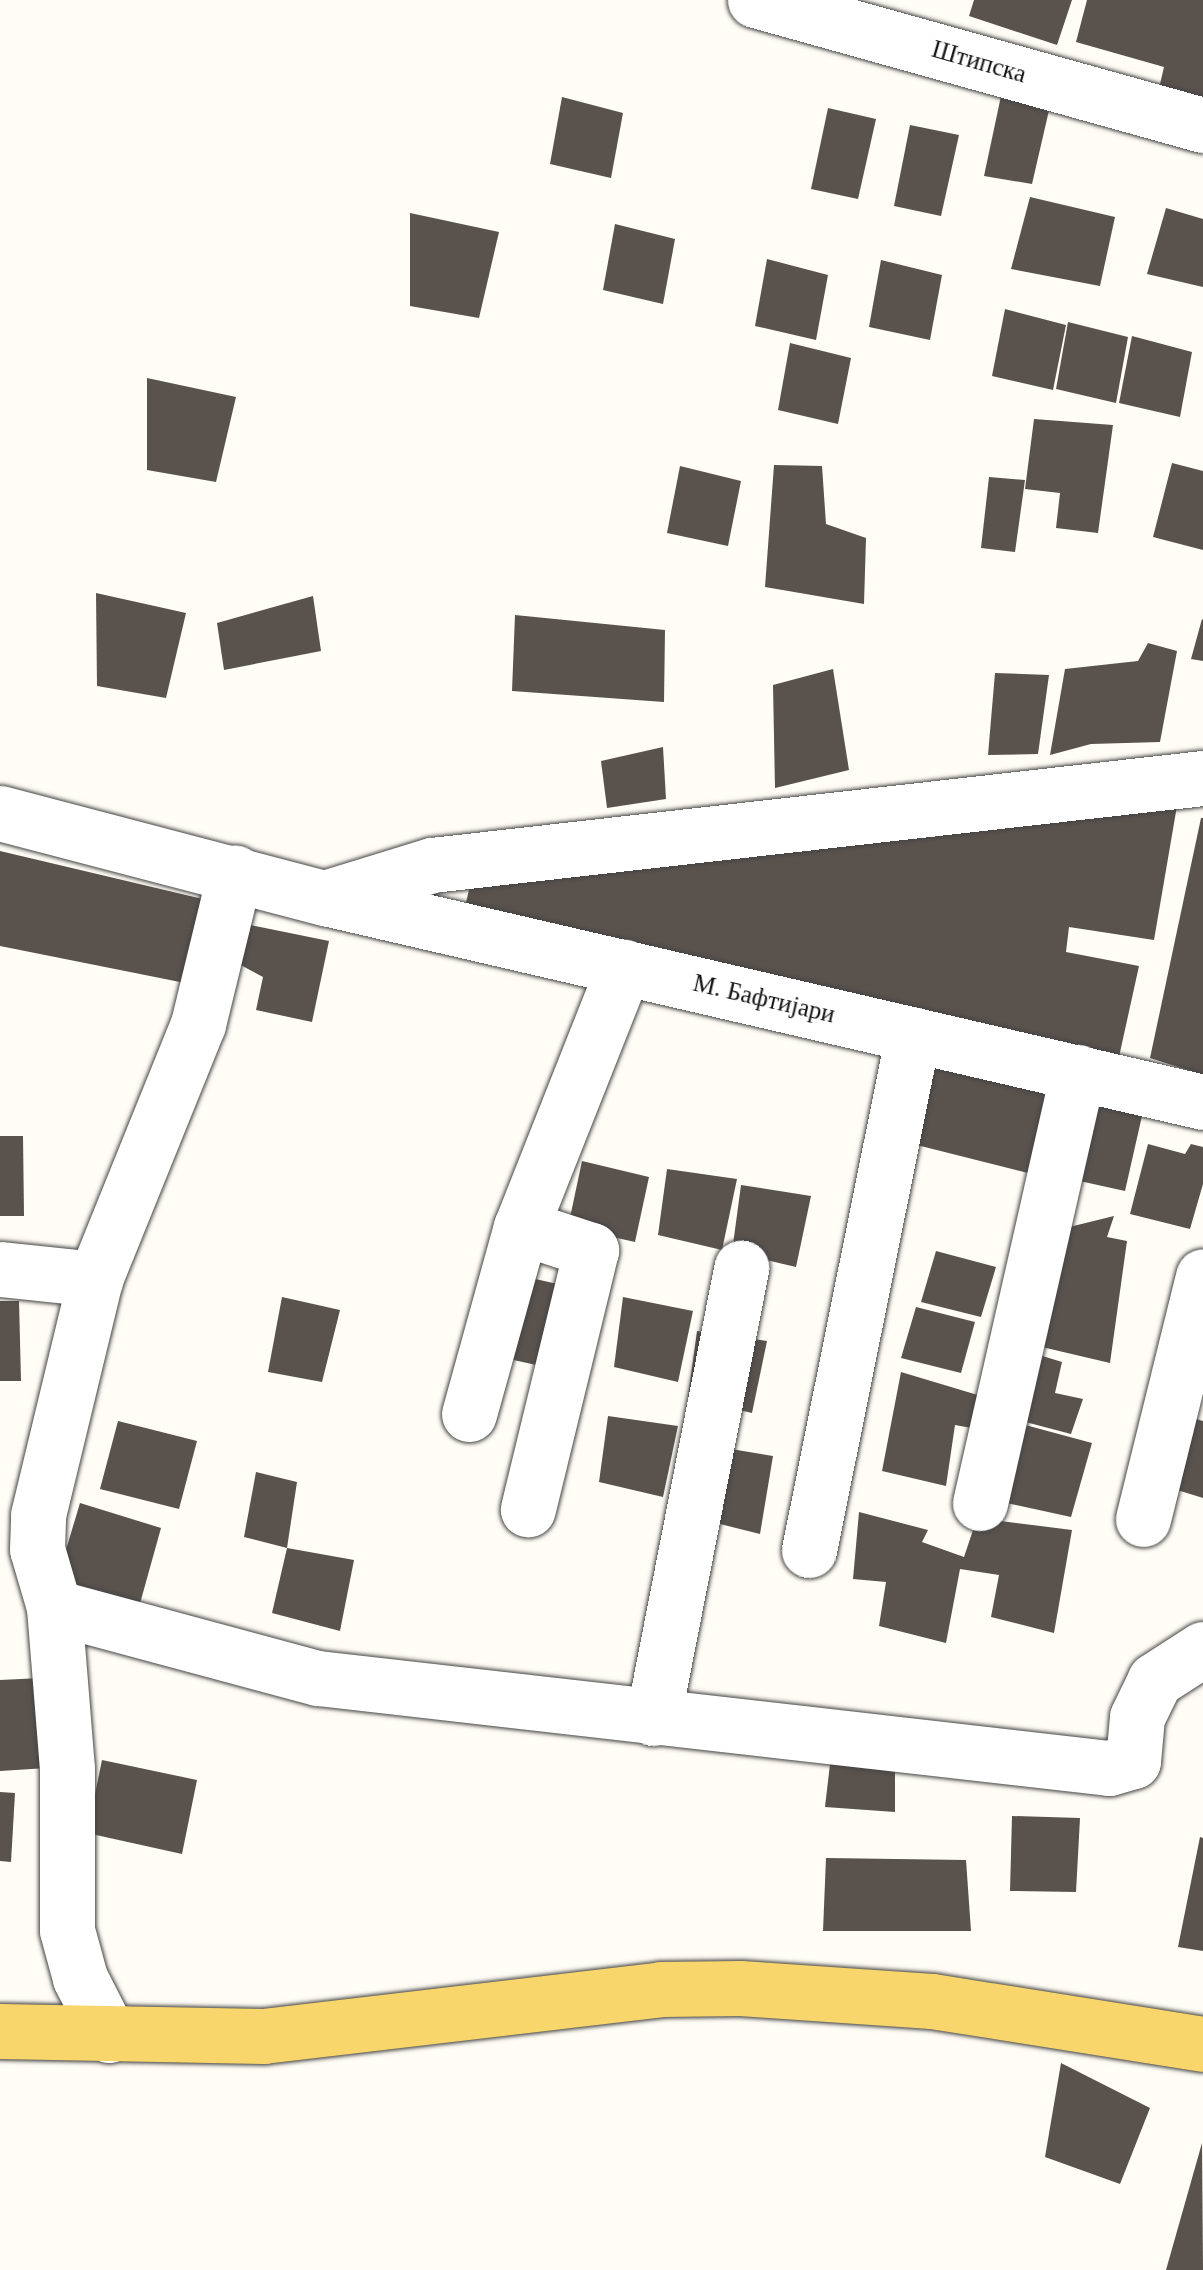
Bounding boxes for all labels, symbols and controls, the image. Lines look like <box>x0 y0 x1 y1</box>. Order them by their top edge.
street label: Штипска <box>928 34 1030 90</box>
street label: М. Бафтијари <box>690 968 838 1030</box>

